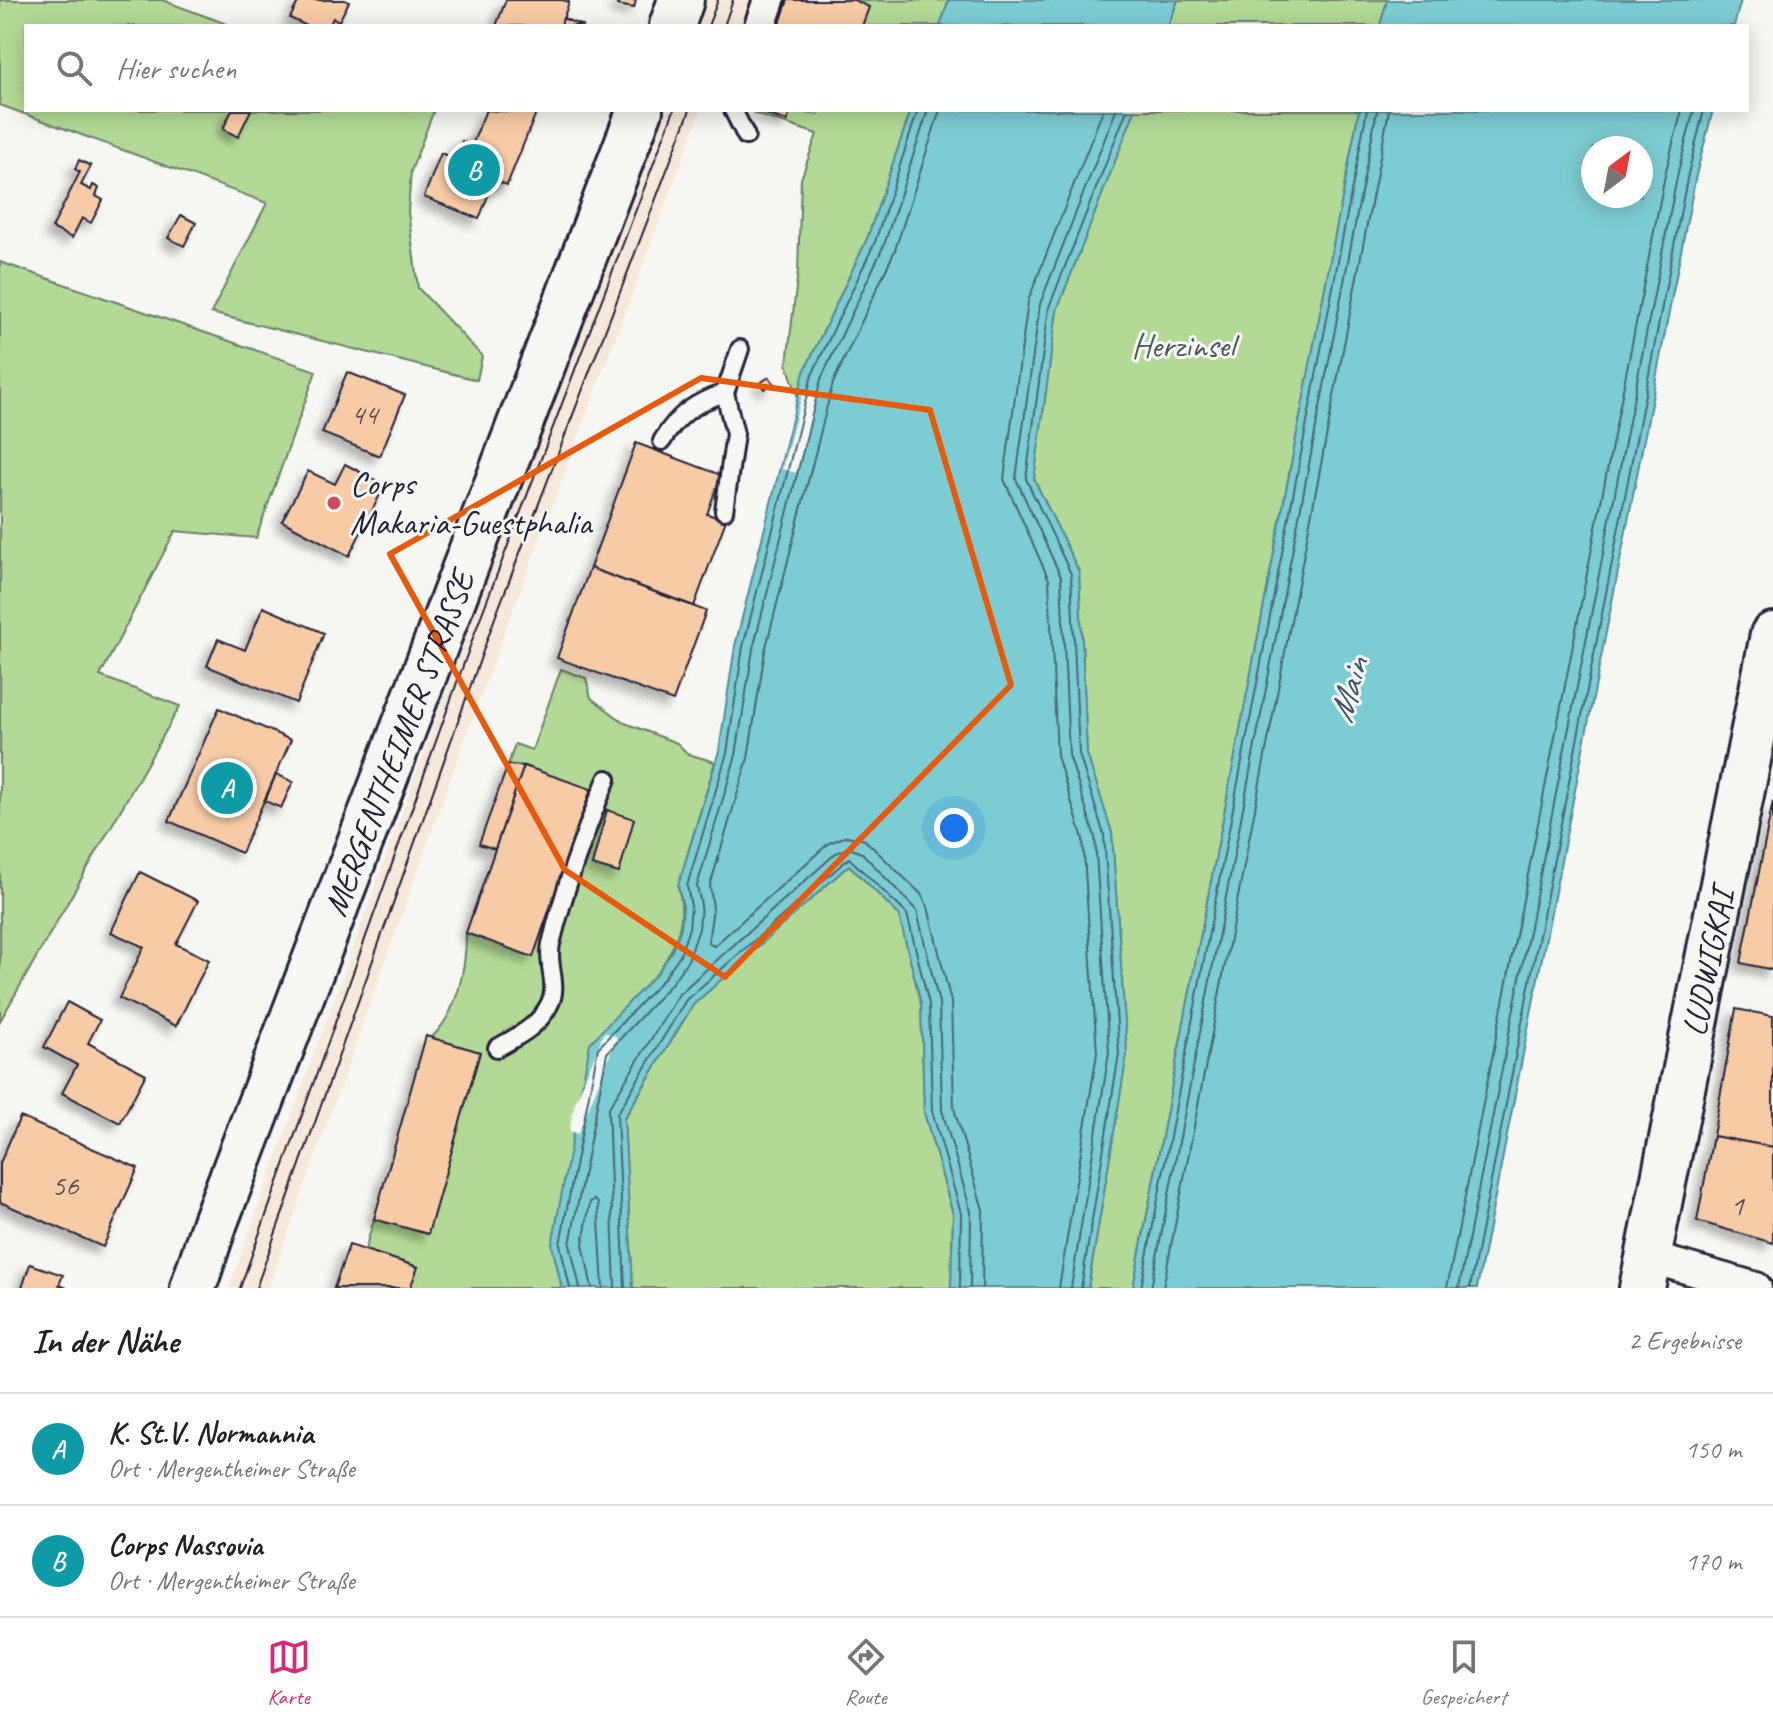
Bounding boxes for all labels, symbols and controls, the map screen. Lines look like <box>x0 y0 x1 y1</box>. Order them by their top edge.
search box <box>24 24 1749 112</box>
icon: search <box>52 46 96 90</box>
text: Hier suchen <box>116 49 236 87</box>
north arrow <box>1581 136 1653 208</box>
pin: B <box>448 140 500 200</box>
park label: Herzinsel <box>1131 324 1241 367</box>
house number: 44 <box>351 395 380 433</box>
place label: Corps Makaria-Guestphalia <box>350 462 594 544</box>
marker: Corps Makaria-Guestphalia <box>325 494 343 512</box>
street label: MERGENTHEIMER STRASSE <box>313 561 485 922</box>
water label: Main <box>1317 650 1380 727</box>
pin: A <box>201 758 253 818</box>
your location <box>934 808 974 848</box>
street label: LUDWIGKAI <box>1672 878 1744 1039</box>
house number: 56 <box>52 1166 80 1204</box>
house number: 1 <box>1730 1186 1745 1224</box>
text: In der Nähe <box>32 1319 178 1362</box>
text: 2 Ergebnisse <box>1628 1324 1741 1357</box>
text: K. St.V. Normannia <box>108 1414 313 1452</box>
text: A <box>51 1433 65 1466</box>
text: 150 m <box>1685 1433 1741 1466</box>
text: Ort · Mergentheimer Straße <box>108 1452 355 1485</box>
text: Corps Nassovia <box>108 1526 263 1564</box>
text: B <box>51 1545 65 1578</box>
text: 170 m <box>1685 1545 1741 1578</box>
text: Ort · Mergentheimer Straße <box>108 1564 355 1597</box>
tab: Karte <box>267 1635 311 1711</box>
tab: Route <box>844 1635 888 1711</box>
tab: Gespeichert <box>1421 1635 1506 1711</box>

